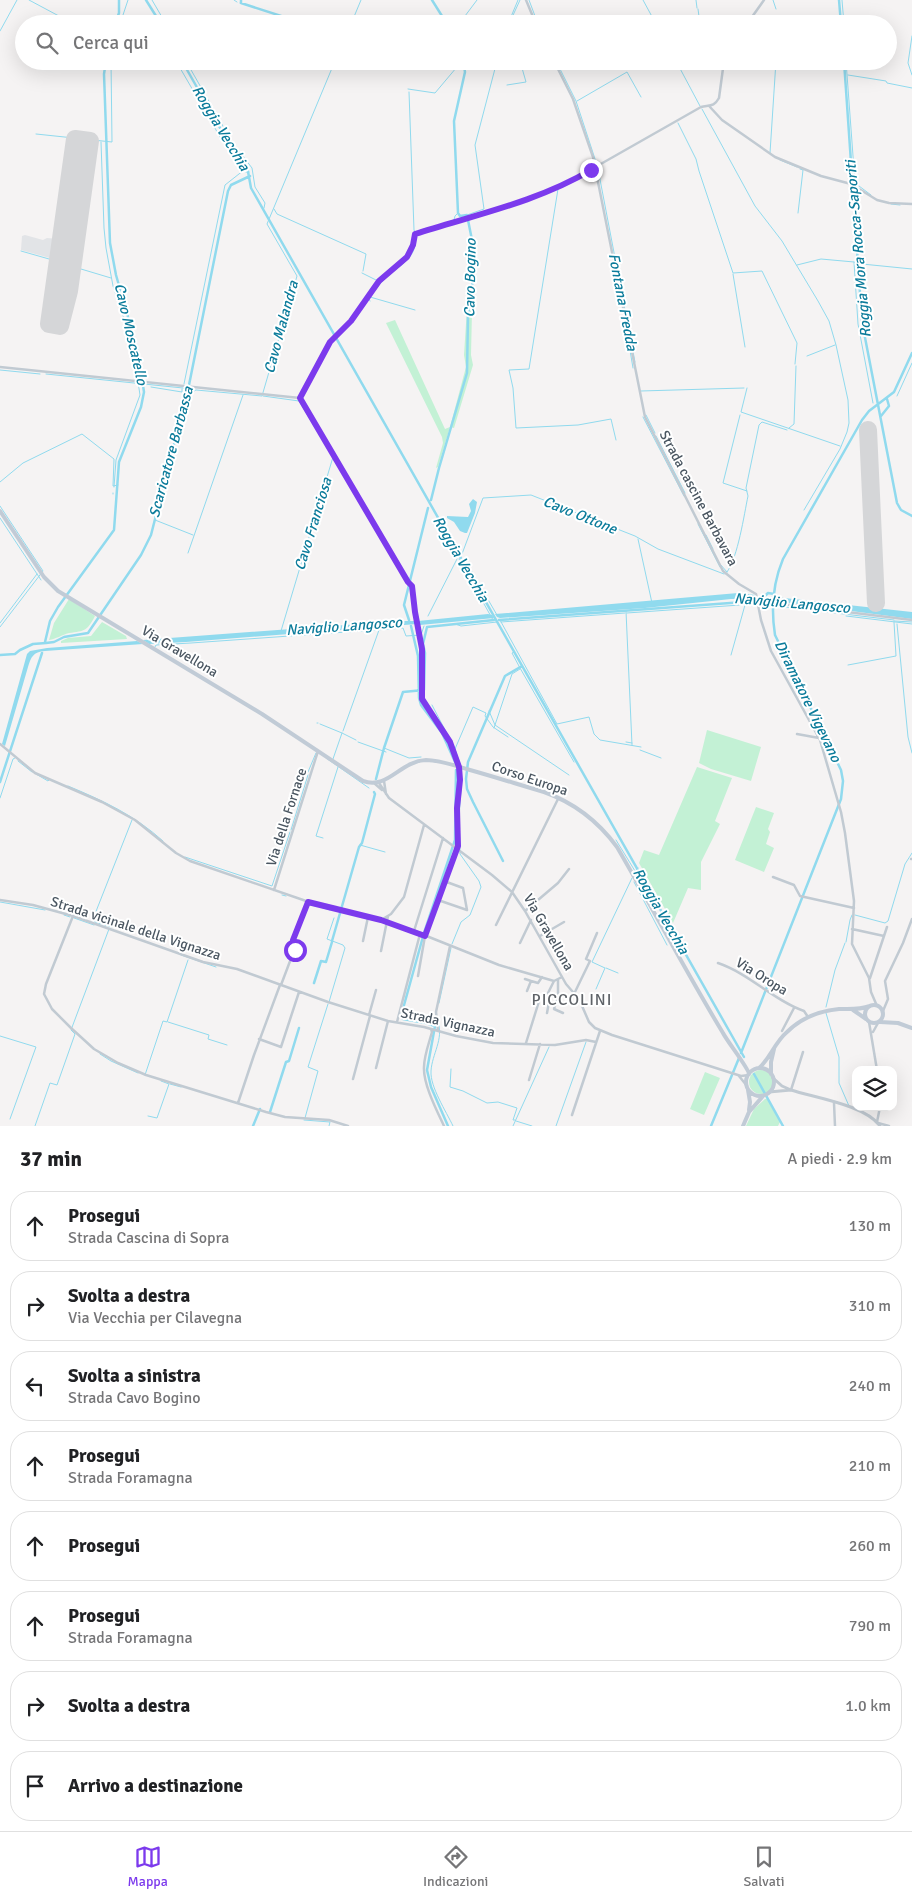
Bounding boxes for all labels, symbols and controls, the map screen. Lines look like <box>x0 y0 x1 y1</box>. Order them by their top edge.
search box <box>15 15 897 70</box>
icon: search <box>33 29 61 57</box>
text: Cerca qui <box>73 31 149 55</box>
water label: Roggia Vecchia <box>188 82 254 174</box>
water label: Roggia Mora Rocca-Saporiti <box>841 158 875 338</box>
route end <box>580 159 603 182</box>
water label: Cavo Bogino <box>460 237 480 318</box>
water label: Fontana Fredda <box>605 252 641 353</box>
water label: Cavo Malandra <box>260 278 302 375</box>
water label: Cavo Moscatello <box>111 281 152 388</box>
water label: Scaricatore Barbassa <box>145 384 197 519</box>
street label: Strada cascine Barbavara <box>656 428 742 569</box>
water label: Cavo Franciosa <box>290 475 336 573</box>
water label: Cavo Ottone <box>541 492 621 538</box>
water label: Roggia Vecchia <box>429 513 493 606</box>
water label: Naviglio Langosco <box>733 589 852 617</box>
water label: Naviglio Langosco <box>285 613 404 639</box>
street label: Via Gravellona <box>138 622 221 681</box>
water label: Diramatore Vigevano <box>771 637 846 766</box>
street label: Corso Europa <box>490 758 570 799</box>
street label: Via della Fornace <box>263 766 310 868</box>
water label: Roggia Vecchia <box>629 865 693 958</box>
street label: Via Gravellona <box>520 891 577 974</box>
street label: Strada vicinale della Vignazza <box>49 893 223 964</box>
route start <box>284 939 307 962</box>
street label: Via Oropa <box>733 954 791 999</box>
district label: PICCOLINI <box>532 990 612 1010</box>
street label: Strada Vignazza <box>399 1004 497 1041</box>
map controls <box>852 1066 897 1111</box>
button: layers <box>852 1066 897 1111</box>
text: 37 min <box>20 1146 82 1172</box>
text: A piedi · 2.9 km <box>787 1149 892 1169</box>
text: Prosegui <box>68 1204 140 1228</box>
icon: ahead <box>21 1212 49 1240</box>
text: 130 m <box>849 1216 891 1236</box>
text: Strada Cascina di Sopra <box>68 1228 229 1248</box>
text: Svolta a destra <box>68 1284 190 1308</box>
icon: right <box>21 1292 49 1320</box>
text: 310 m <box>849 1296 891 1316</box>
text: Via Vecchia per Cilavegna <box>68 1308 242 1328</box>
text: Svolta a sinistra <box>68 1364 201 1388</box>
icon: left <box>21 1372 49 1400</box>
text: 240 m <box>849 1376 891 1396</box>
text: Strada Cavo Bogino <box>68 1388 201 1408</box>
text: Prosegui <box>68 1444 140 1468</box>
icon: ahead <box>21 1452 49 1480</box>
text: 210 m <box>849 1456 891 1476</box>
text: Strada Foramagna <box>68 1468 193 1488</box>
icon: ahead <box>21 1532 49 1560</box>
text: Prosegui <box>68 1534 140 1558</box>
text: 260 m <box>849 1536 891 1556</box>
text: Prosegui <box>68 1604 140 1628</box>
icon: ahead <box>21 1612 49 1640</box>
text: 790 m <box>849 1616 891 1636</box>
text: Strada Foramagna <box>68 1628 193 1648</box>
icon: right <box>21 1692 49 1720</box>
text: Svolta a destra <box>68 1694 190 1718</box>
text: 1.0 km <box>845 1696 891 1716</box>
icon: arrive <box>21 1772 49 1800</box>
text: Arrivo a destinazione <box>68 1774 243 1798</box>
tab: Mappa <box>128 1843 168 1890</box>
tab: Indicazioni <box>423 1843 488 1890</box>
tab: Salvati <box>743 1843 784 1890</box>

